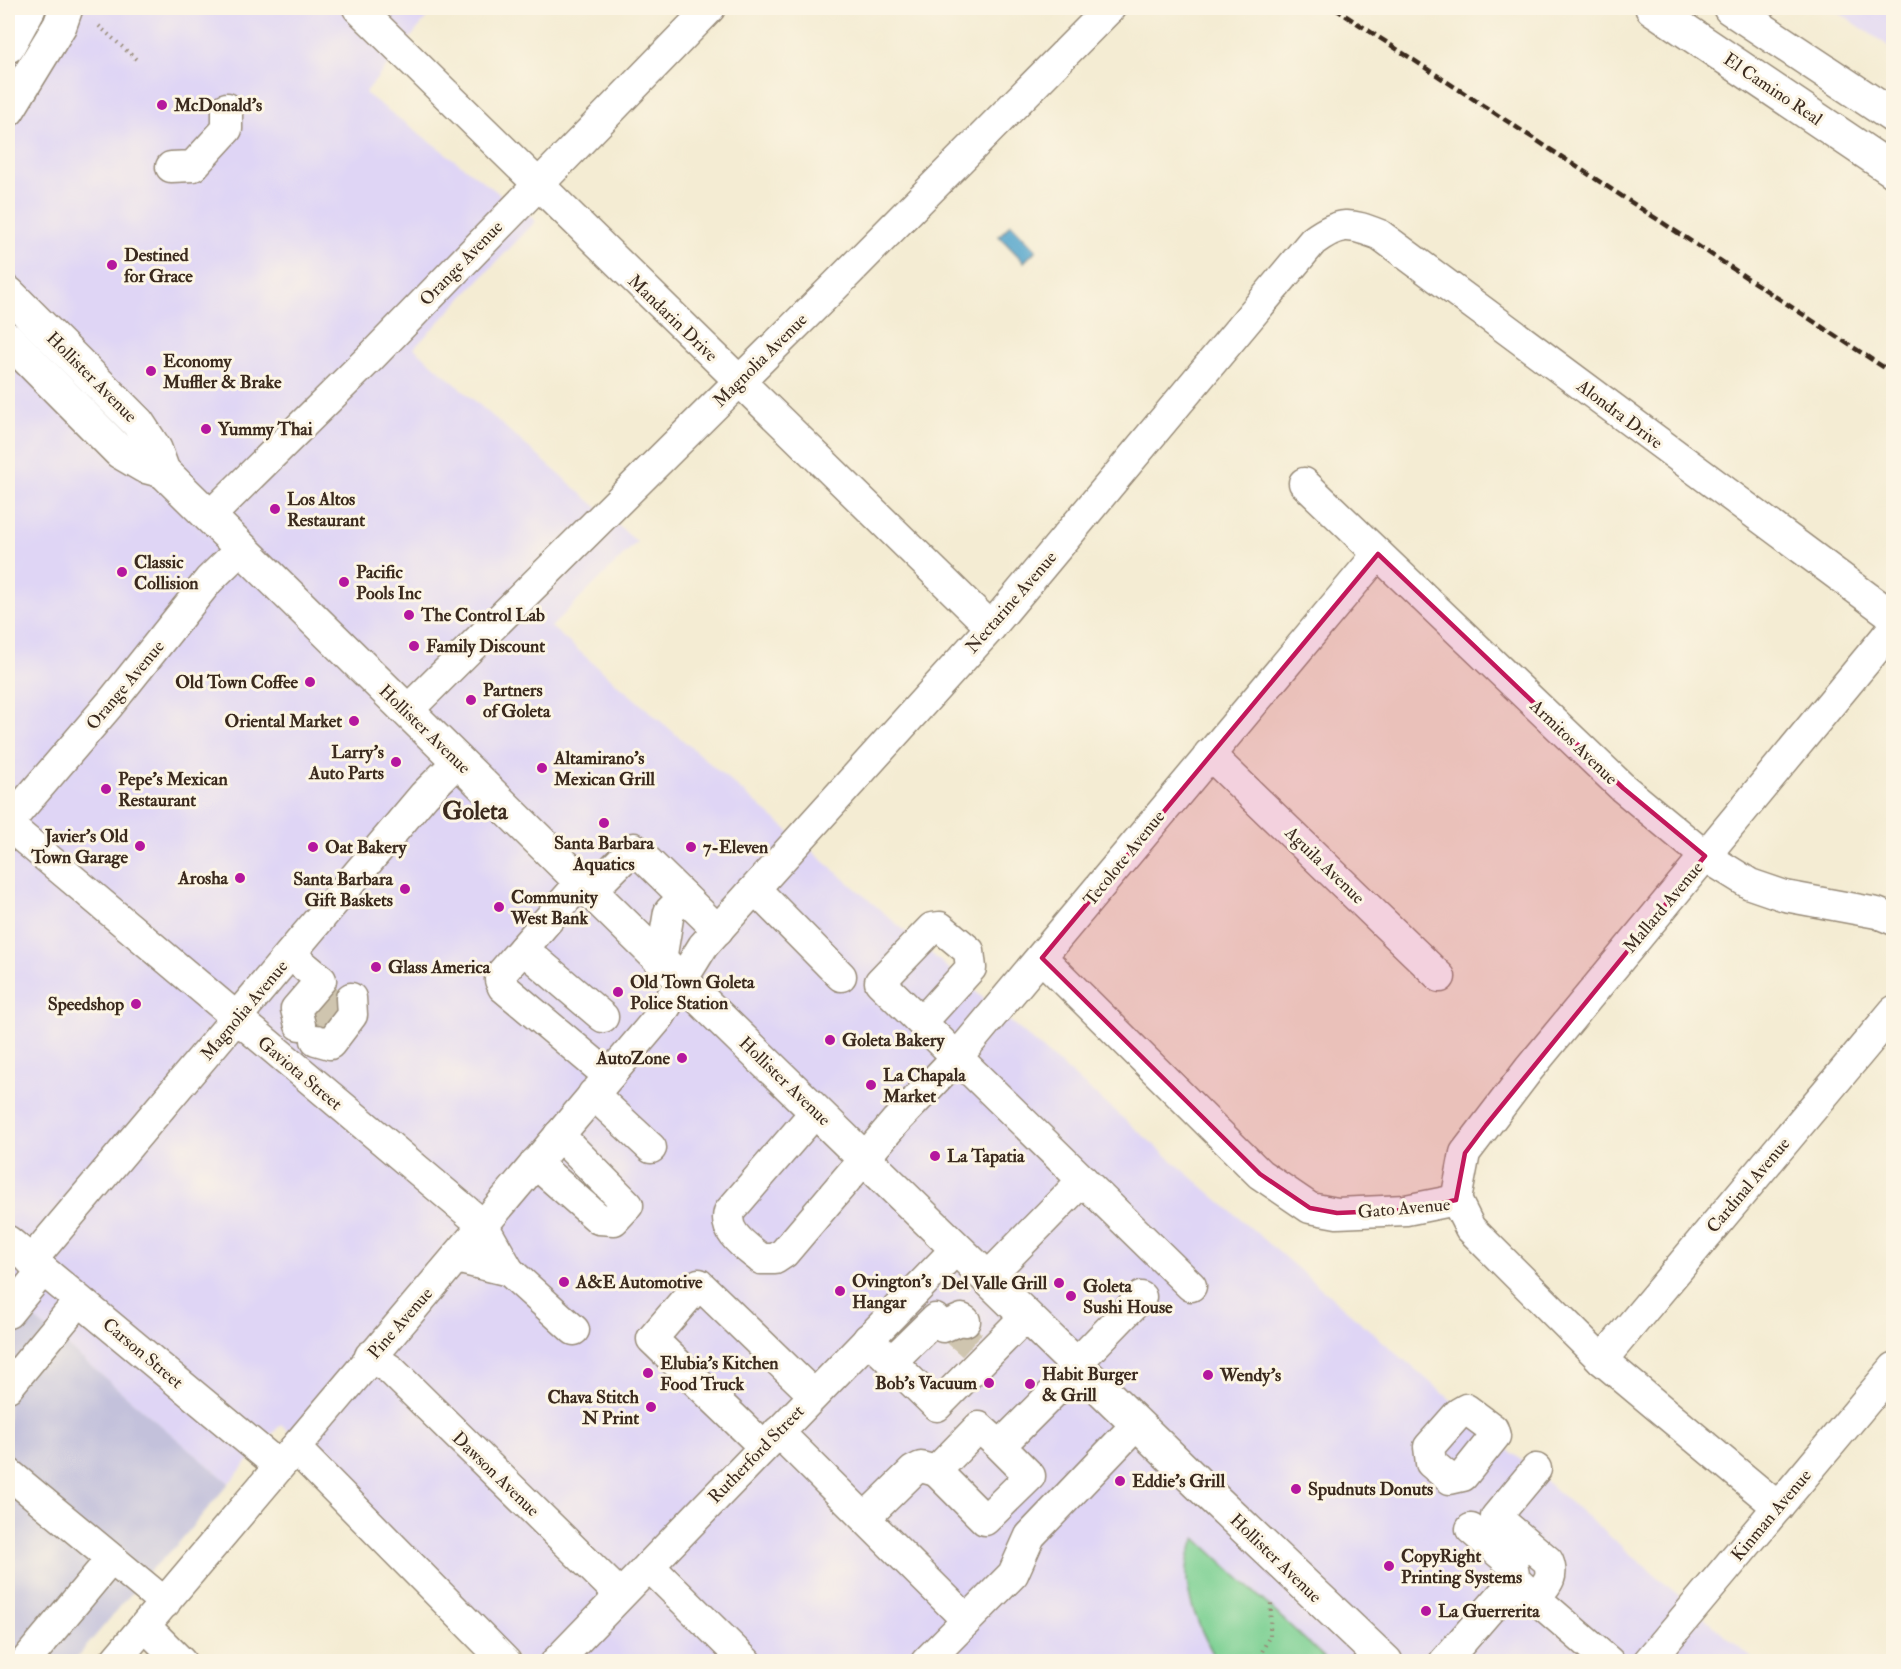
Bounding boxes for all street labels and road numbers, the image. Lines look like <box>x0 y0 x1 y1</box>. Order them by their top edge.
street label: El Camino Real <box>1719 48 1827 131</box>
street label: Orange Avenue <box>415 215 508 311</box>
street label: Mandarin Drive <box>623 270 723 367</box>
street label: Magnolia Avenue <box>708 308 813 412</box>
street label: Hollister Avenue <box>41 327 142 428</box>
street label: Alondra Drive <box>1571 374 1668 455</box>
street label: Nectarine Avenue <box>961 546 1062 658</box>
street label: Orange Avenue <box>81 635 170 735</box>
street label: Hollister Avenue <box>374 680 476 779</box>
street label: Armitos Avenue <box>1524 694 1623 790</box>
street label: Tecolote Avenue <box>1079 805 1170 911</box>
street label: Aguila Avenue <box>1279 821 1370 910</box>
street label: Mallard Avenue <box>1618 856 1709 958</box>
street label: Magnolia Avenue <box>196 955 293 1065</box>
street label: Gaviota Street <box>253 1031 347 1116</box>
street label: Hollister Avenue <box>734 1032 836 1131</box>
street label: Cardinal Avenue <box>1702 1132 1795 1238</box>
street label: Gato Avenue <box>1357 1193 1452 1224</box>
street label: Pine Avenue <box>363 1282 438 1364</box>
street label: Carson Street <box>98 1313 188 1394</box>
street label: Rutherford Street <box>703 1400 809 1509</box>
street label: Dawson Avenue <box>447 1427 545 1522</box>
street label: Kinman Avenue <box>1726 1464 1817 1566</box>
street label: Hollister Avenue <box>1225 1509 1327 1608</box>

